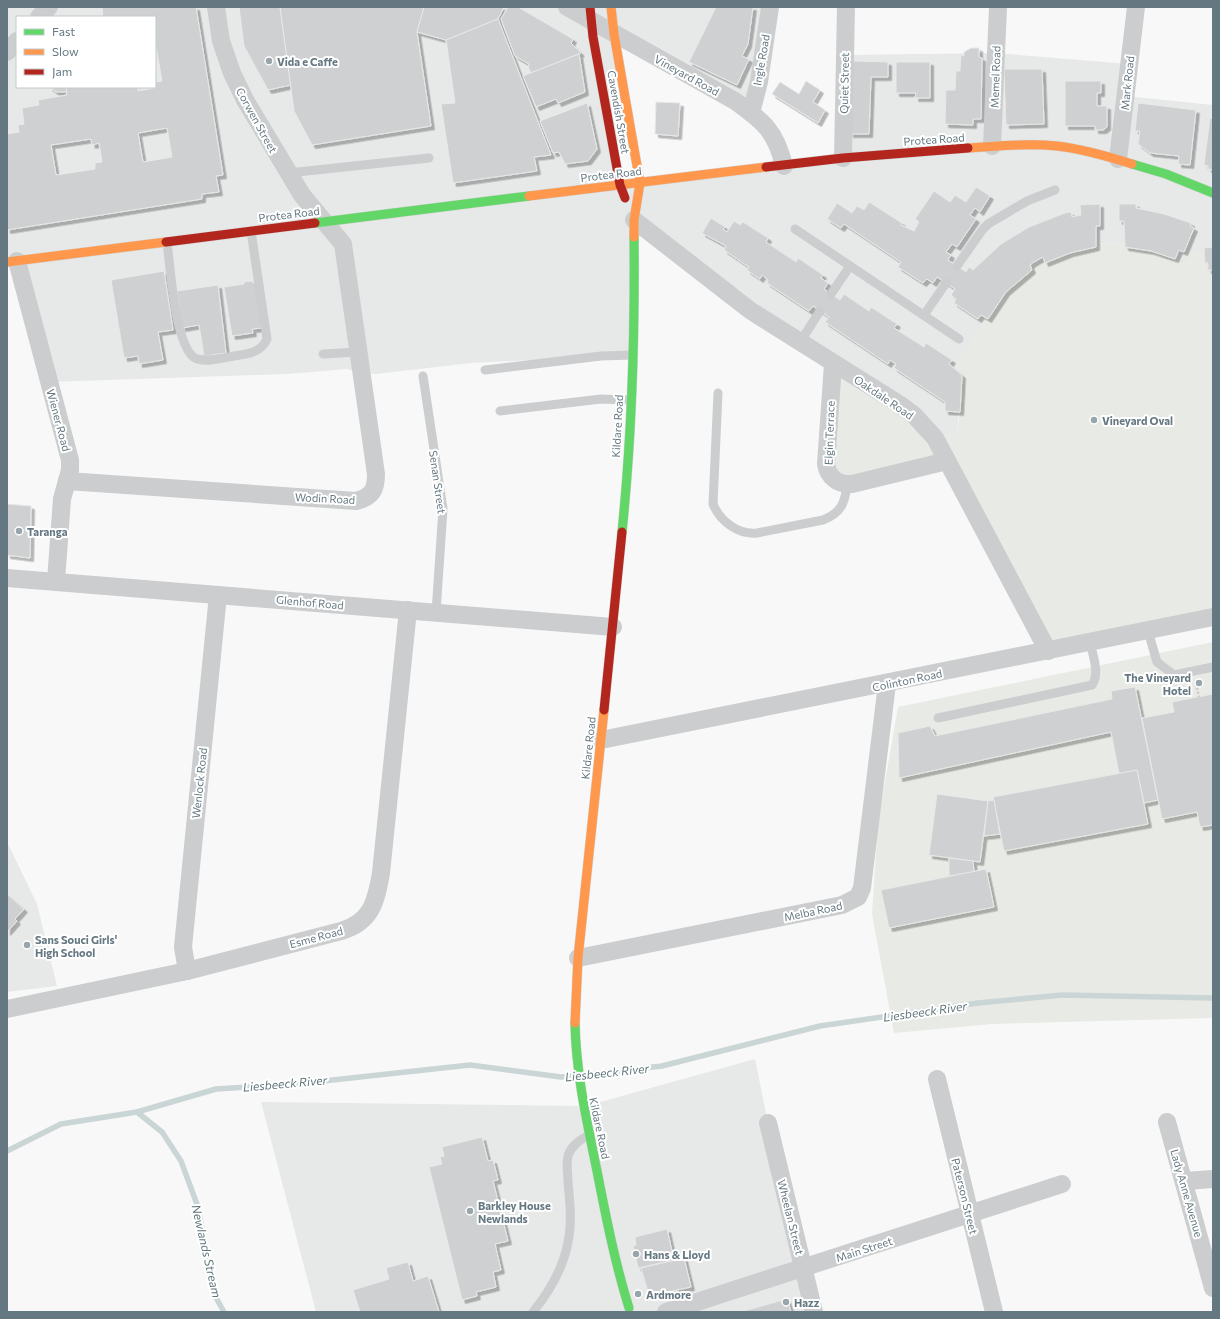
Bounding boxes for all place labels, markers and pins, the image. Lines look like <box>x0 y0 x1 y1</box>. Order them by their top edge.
place label: Vida e Caffe <box>277 55 338 68</box>
marker: Vida e Caffe <box>264 56 274 66</box>
place label: Vineyard Oval <box>1102 414 1173 427</box>
marker: Vineyard Oval <box>1089 415 1099 425</box>
place label: Taranga <box>27 525 68 538</box>
marker: Taranga <box>14 526 24 536</box>
place label: The Vineyard Hotel <box>1124 671 1191 697</box>
marker: The Vineyard Hotel <box>1194 678 1204 688</box>
place label: Sans Souci Girls' High School <box>35 933 117 959</box>
marker: Sans Souci Girls' High School <box>22 940 32 950</box>
place label: Barkley House Newlands <box>478 1199 551 1225</box>
marker: Barkley House Newlands <box>465 1206 475 1216</box>
place label: Hans & Lloyd <box>644 1248 710 1261</box>
marker: Hans & Lloyd <box>631 1249 641 1259</box>
place label: Ardmore <box>646 1288 691 1301</box>
marker: Ardmore <box>633 1289 643 1299</box>
place label: Hazz <box>794 1296 820 1309</box>
marker: Hazz <box>781 1297 791 1307</box>

